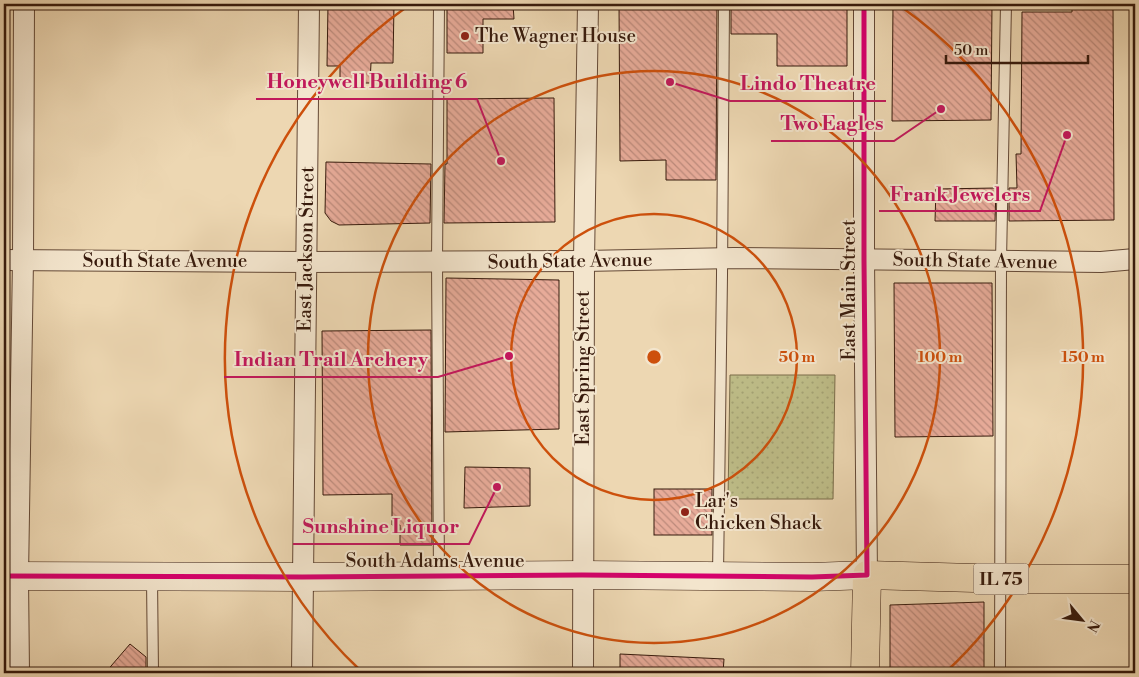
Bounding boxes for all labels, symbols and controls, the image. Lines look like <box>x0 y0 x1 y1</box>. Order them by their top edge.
place label: The Wagner House <box>475 24 636 48</box>
marker: The Wagner House <box>459 30 471 42</box>
scale bar <box>946 32 1089 64</box>
text: 50 m <box>954 41 988 60</box>
callout: Honeywell Building 6 <box>256 64 477 99</box>
callout: Lindo Theatre <box>730 66 886 101</box>
text: Honeywell Building 6 <box>267 70 468 95</box>
text: Lindo Theatre <box>740 72 876 97</box>
callout: Two Eagles <box>771 106 894 141</box>
text: Two Eagles <box>780 112 884 137</box>
street label: East Jackson Street <box>293 166 319 332</box>
callout: Frank Jewelers <box>879 176 1040 211</box>
text: Frank Jewelers <box>890 183 1030 208</box>
street label: East Main Street <box>837 219 861 361</box>
street label: South State Avenue <box>487 248 653 274</box>
street label: South State Avenue <box>892 248 1058 274</box>
street label: South State Avenue <box>83 249 247 273</box>
street label: East Spring Street <box>571 290 595 446</box>
callout: Indian Trail Archery <box>224 342 438 377</box>
text: Indian Trail Archery <box>234 348 429 373</box>
centre of rings <box>645 348 663 366</box>
text: 50 m <box>779 348 815 367</box>
text: 100 m <box>918 348 963 367</box>
text: 150 m <box>1061 348 1105 367</box>
place label: Lar's Chicken Shack <box>695 489 822 535</box>
marker: Lar's Chicken Shack <box>679 506 691 518</box>
callout: Sunshine Liquor <box>293 509 469 544</box>
text: Sunshine Liquor <box>303 515 459 540</box>
street label: South Adams Avenue <box>345 549 525 573</box>
road number: IL 75 <box>974 564 1028 594</box>
north arrow <box>1056 594 1106 644</box>
text: N <box>1082 617 1103 635</box>

